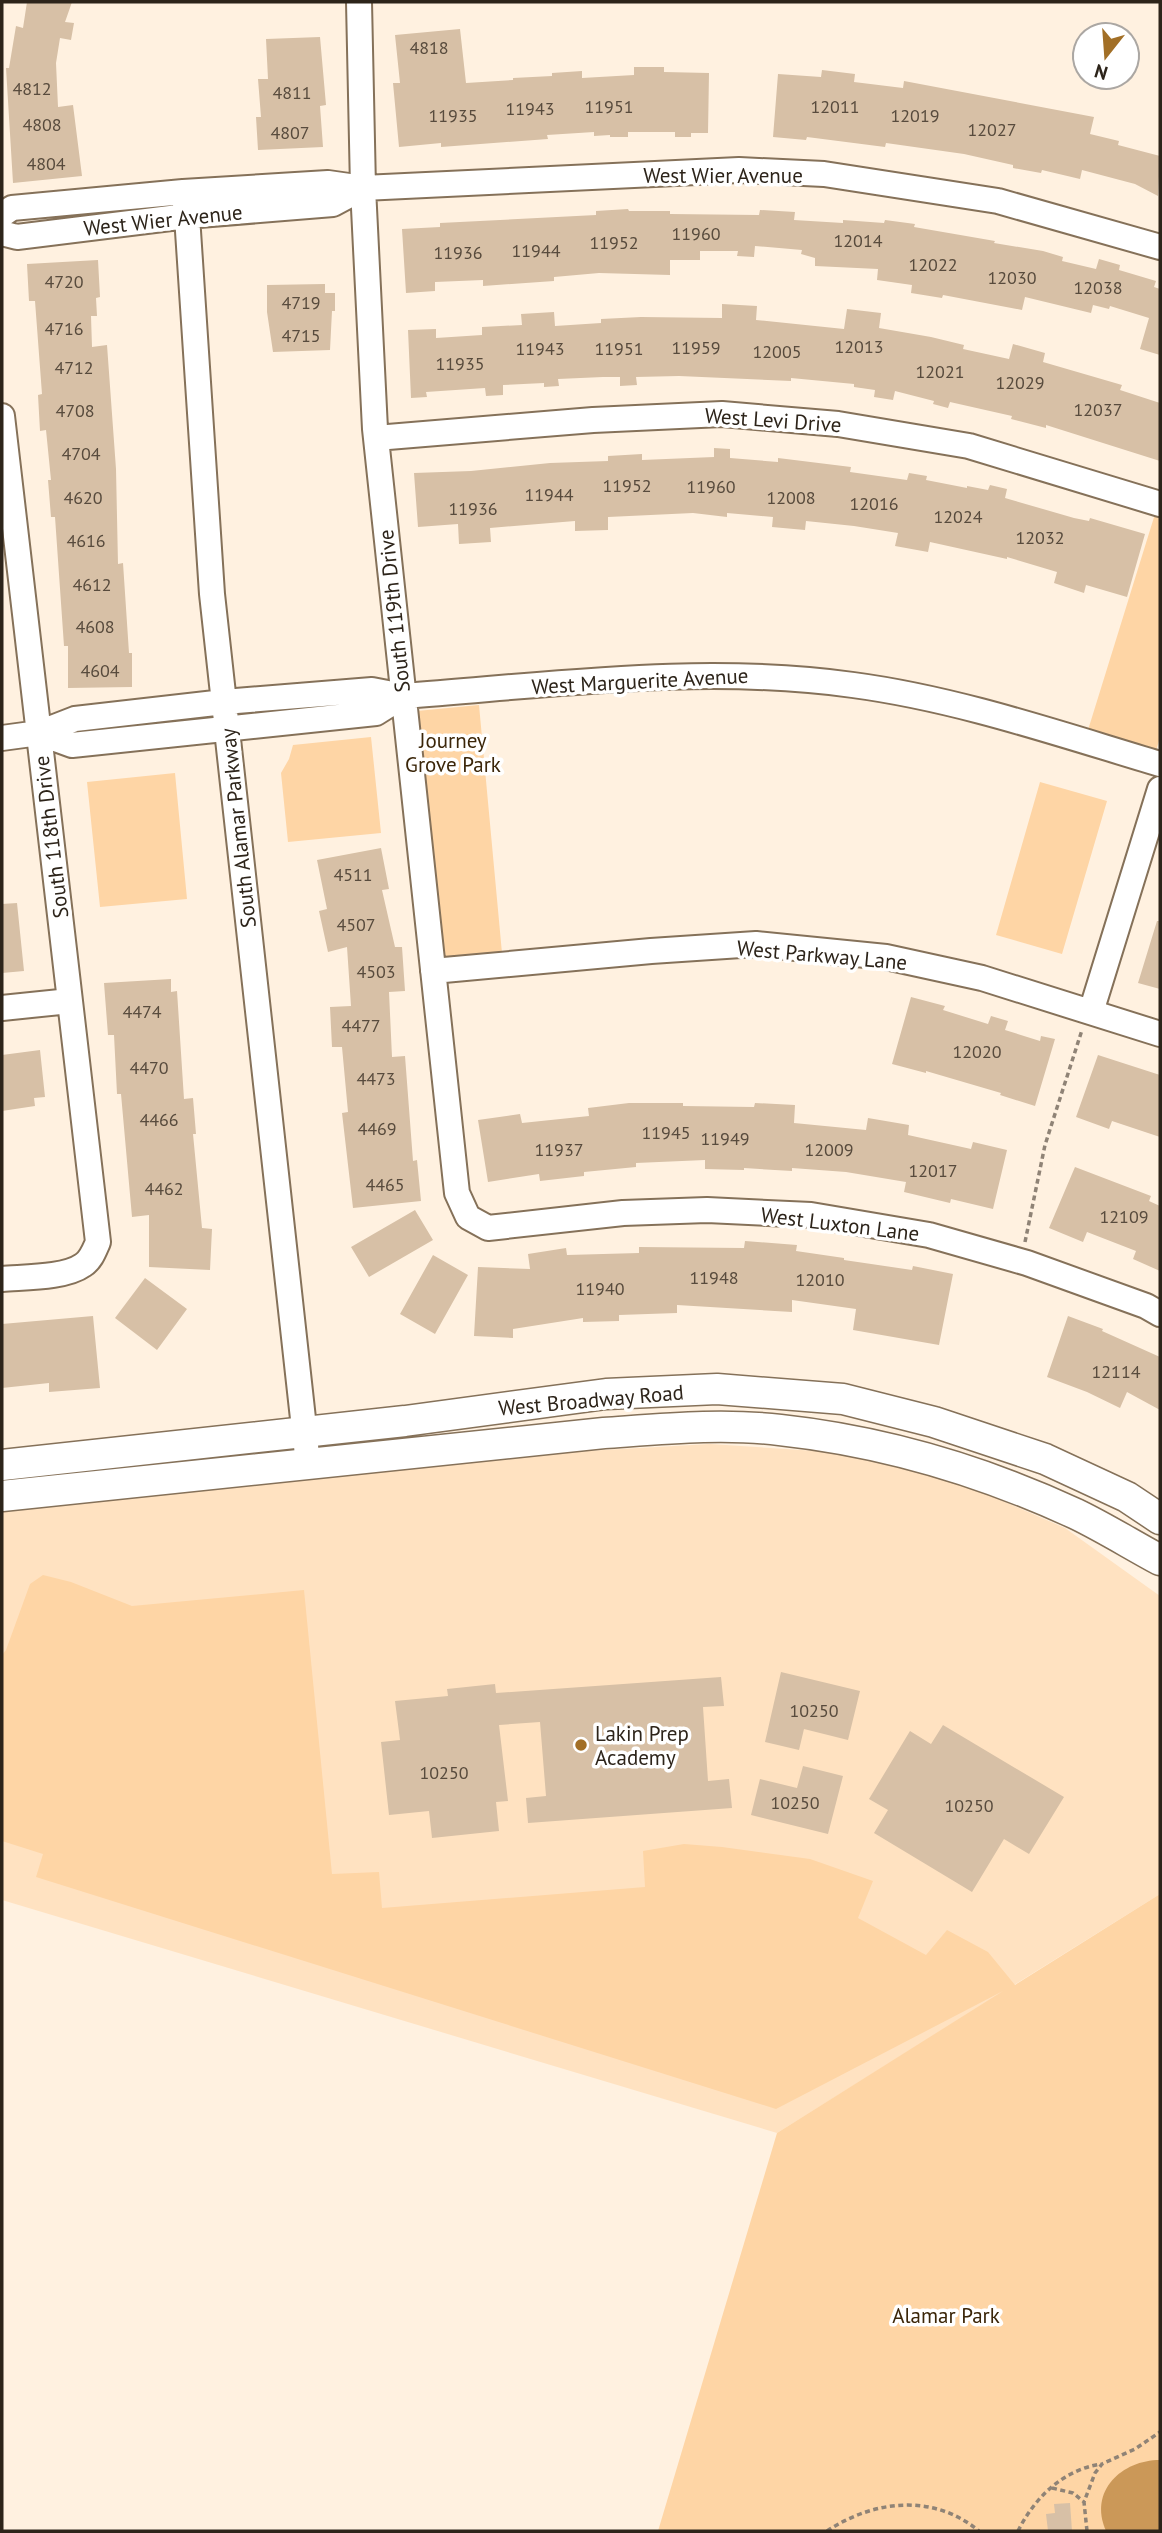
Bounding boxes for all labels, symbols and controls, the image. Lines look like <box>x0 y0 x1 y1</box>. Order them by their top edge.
north arrow <box>1071 21 1141 91</box>
house number: 4818 <box>409 36 449 59</box>
text: N <box>1092 59 1111 86</box>
house number: 4812 <box>12 77 52 100</box>
house number: 4811 <box>272 81 312 104</box>
house number: 11951 <box>584 95 634 118</box>
house number: 12011 <box>810 95 860 118</box>
house number: 11943 <box>505 97 555 120</box>
house number: 11935 <box>428 104 478 127</box>
house number: 12019 <box>890 104 940 127</box>
house number: 4808 <box>22 113 62 136</box>
house number: 12027 <box>967 118 1017 141</box>
house number: 4807 <box>270 121 310 144</box>
house number: 4804 <box>26 152 66 175</box>
street label: West Wier Avenue <box>643 162 803 189</box>
street label: West Wier Avenue <box>82 198 244 242</box>
house number: 11960 <box>671 222 721 245</box>
house number: 12014 <box>833 229 883 252</box>
house number: 11952 <box>589 231 639 254</box>
house number: 11944 <box>511 239 561 262</box>
house number: 11936 <box>433 241 483 264</box>
house number: 12022 <box>908 253 958 276</box>
house number: 12030 <box>987 266 1037 289</box>
house number: 4720 <box>44 270 84 293</box>
house number: 12038 <box>1073 276 1123 299</box>
house number: 4719 <box>281 291 321 314</box>
house number: 4716 <box>44 317 84 340</box>
house number: 4715 <box>281 324 321 347</box>
house number: 12013 <box>834 335 884 358</box>
house number: 11959 <box>671 336 721 359</box>
house number: 11943 <box>515 337 565 360</box>
house number: 11951 <box>594 337 644 360</box>
house number: 12005 <box>752 340 802 363</box>
house number: 11935 <box>435 352 485 375</box>
house number: 4712 <box>54 356 94 379</box>
house number: 12021 <box>915 360 965 383</box>
house number: 12029 <box>995 371 1045 394</box>
house number: 12037 <box>1073 398 1123 421</box>
house number: 4708 <box>55 399 95 422</box>
street label: West Levi Drive <box>704 402 842 438</box>
house number: 4704 <box>61 442 101 465</box>
house number: 11952 <box>602 474 652 497</box>
house number: 11960 <box>686 475 736 498</box>
house number: 11944 <box>524 483 574 506</box>
house number: 4620 <box>63 486 103 509</box>
house number: 12008 <box>766 486 816 509</box>
house number: 12016 <box>849 492 899 515</box>
house number: 11936 <box>448 497 498 520</box>
house number: 12024 <box>933 505 983 528</box>
house number: 12032 <box>1015 526 1065 549</box>
street label: South 119th Drive <box>372 528 416 694</box>
house number: 4616 <box>66 529 106 552</box>
house number: 4612 <box>72 573 112 596</box>
house number: 4608 <box>75 615 115 638</box>
house number: 4604 <box>80 659 120 682</box>
street label: West Marguerite Avenue <box>531 662 749 700</box>
street label: South Alamar Parkway <box>214 727 262 929</box>
park label: Journey Grove Park <box>405 727 501 778</box>
street label: South 118th Drive <box>28 754 74 920</box>
house number: 4511 <box>333 863 373 886</box>
house number: 4507 <box>336 913 376 936</box>
street label: West Parkway Lane <box>736 934 908 976</box>
house number: 4503 <box>356 960 396 983</box>
house number: 4474 <box>122 1000 162 1023</box>
house number: 4477 <box>341 1014 381 1037</box>
house number: 12020 <box>952 1040 1002 1063</box>
house number: 4470 <box>129 1056 169 1079</box>
house number: 4473 <box>356 1067 396 1090</box>
house number: 4466 <box>139 1108 179 1131</box>
house number: 4469 <box>357 1117 397 1140</box>
house number: 11945 <box>641 1121 691 1144</box>
house number: 11949 <box>700 1127 750 1150</box>
house number: 11937 <box>534 1138 584 1161</box>
house number: 12009 <box>804 1138 854 1161</box>
house number: 12017 <box>908 1159 958 1182</box>
house number: 4465 <box>365 1173 405 1196</box>
house number: 4462 <box>144 1177 184 1200</box>
street label: West Luxton Lane <box>759 1201 921 1247</box>
house number: 12109 <box>1099 1205 1149 1228</box>
house number: 11948 <box>689 1266 739 1289</box>
house number: 12010 <box>795 1268 845 1291</box>
house number: 11940 <box>575 1277 625 1300</box>
house number: 12114 <box>1091 1360 1141 1383</box>
street label: West Broadway Road <box>497 1378 685 1422</box>
house number: 10250 <box>789 1699 839 1722</box>
place label: Lakin Prep Academy <box>595 1720 689 1771</box>
marker: Lakin Prep Academy <box>573 1737 589 1753</box>
house number: 10250 <box>419 1761 469 1784</box>
house number: 10250 <box>770 1791 820 1814</box>
house number: 10250 <box>944 1794 994 1817</box>
park label: Alamar Park <box>892 2302 1000 2329</box>

